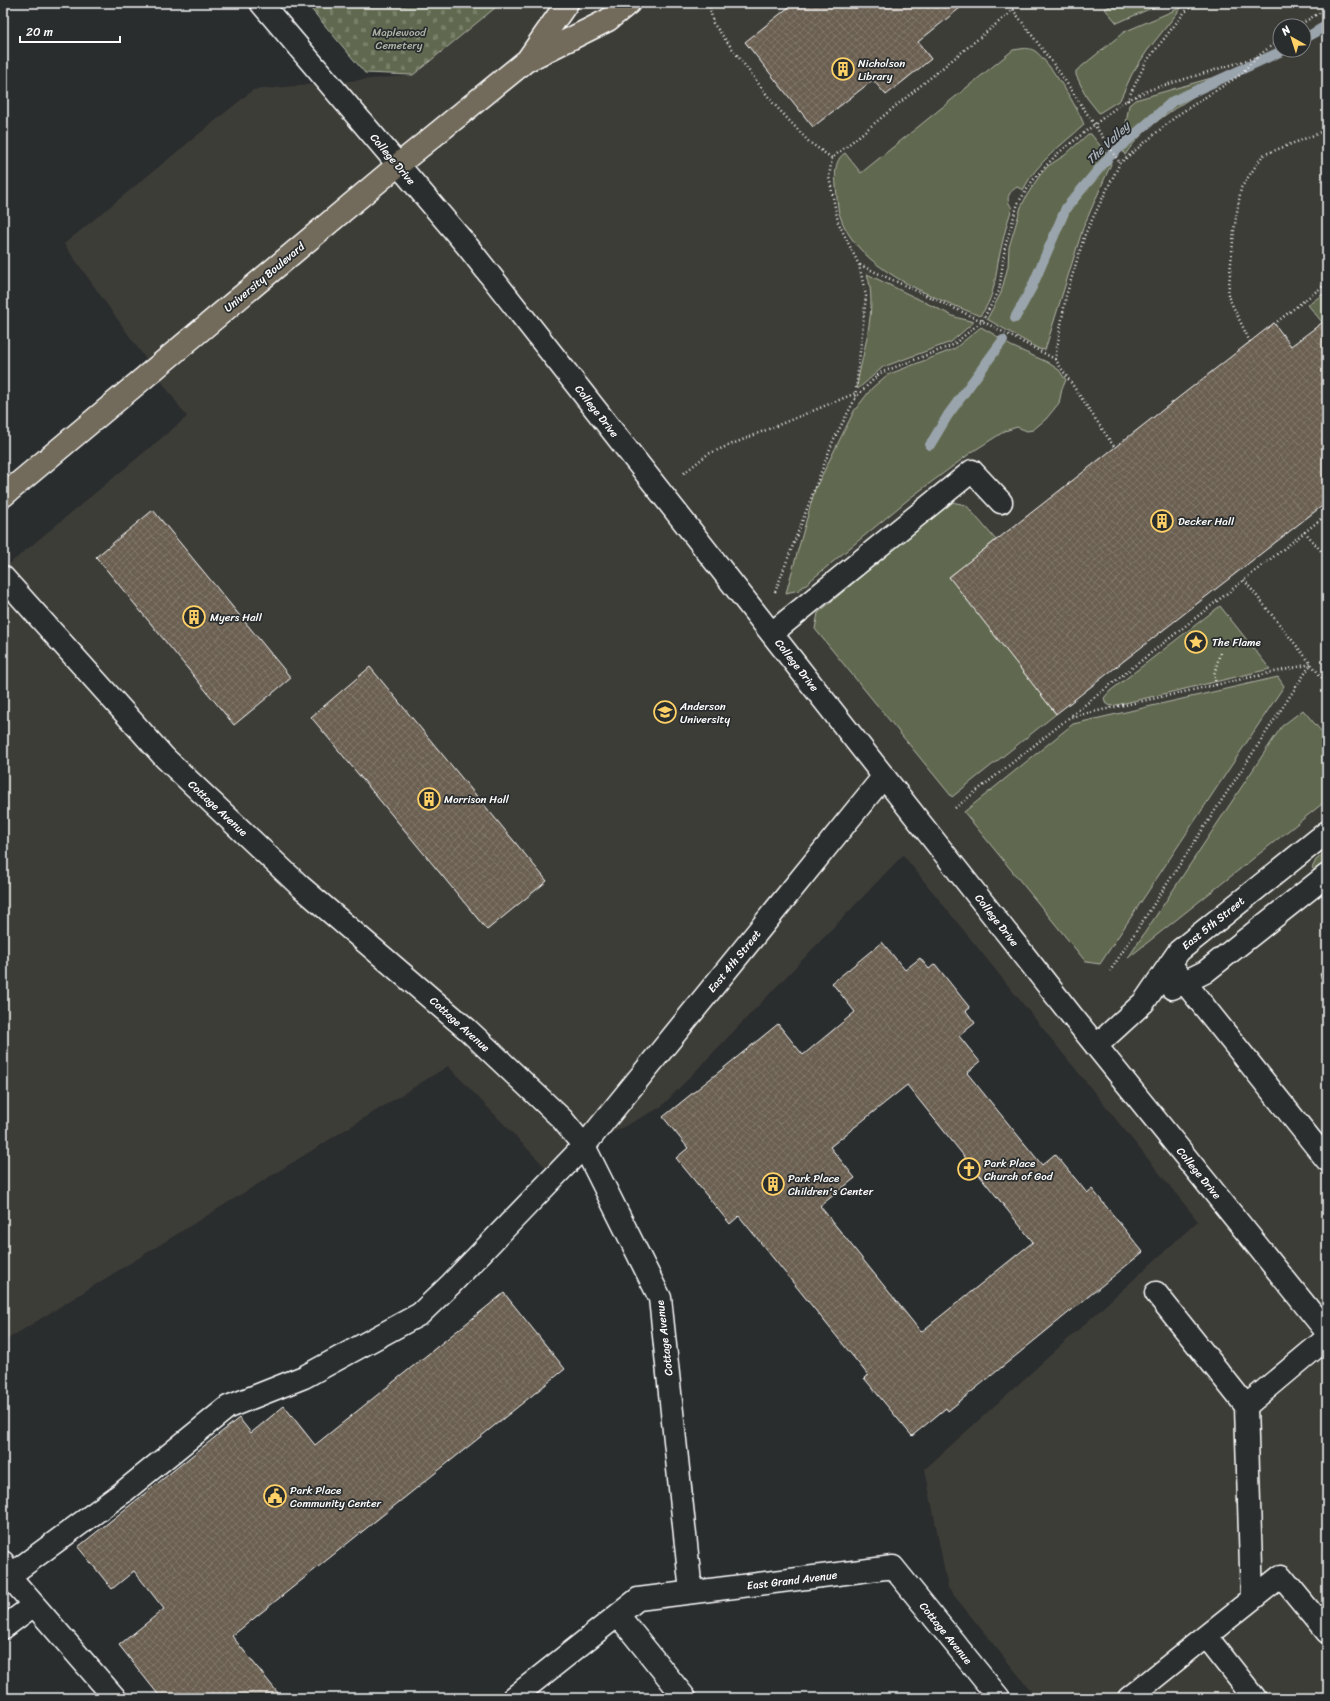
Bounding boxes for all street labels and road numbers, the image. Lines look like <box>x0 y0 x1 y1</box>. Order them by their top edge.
street label: College Drive <box>365 129 420 190</box>
street label: University Boulevard <box>220 237 310 317</box>
street label: College Drive <box>570 381 624 442</box>
street label: College Drive <box>770 635 824 696</box>
street label: Cottage Avenue <box>183 776 252 842</box>
street label: College Drive <box>970 890 1024 951</box>
street label: East 5th Street <box>1178 892 1249 955</box>
street label: East 4th Street <box>703 925 766 997</box>
street label: Cottage Avenue <box>425 992 495 1057</box>
street label: College Drive <box>1171 1143 1226 1204</box>
street label: Cottage Avenue <box>650 1298 679 1377</box>
street label: East Grand Avenue <box>746 1565 839 1595</box>
street label: Cottage Avenue <box>914 1598 977 1669</box>

